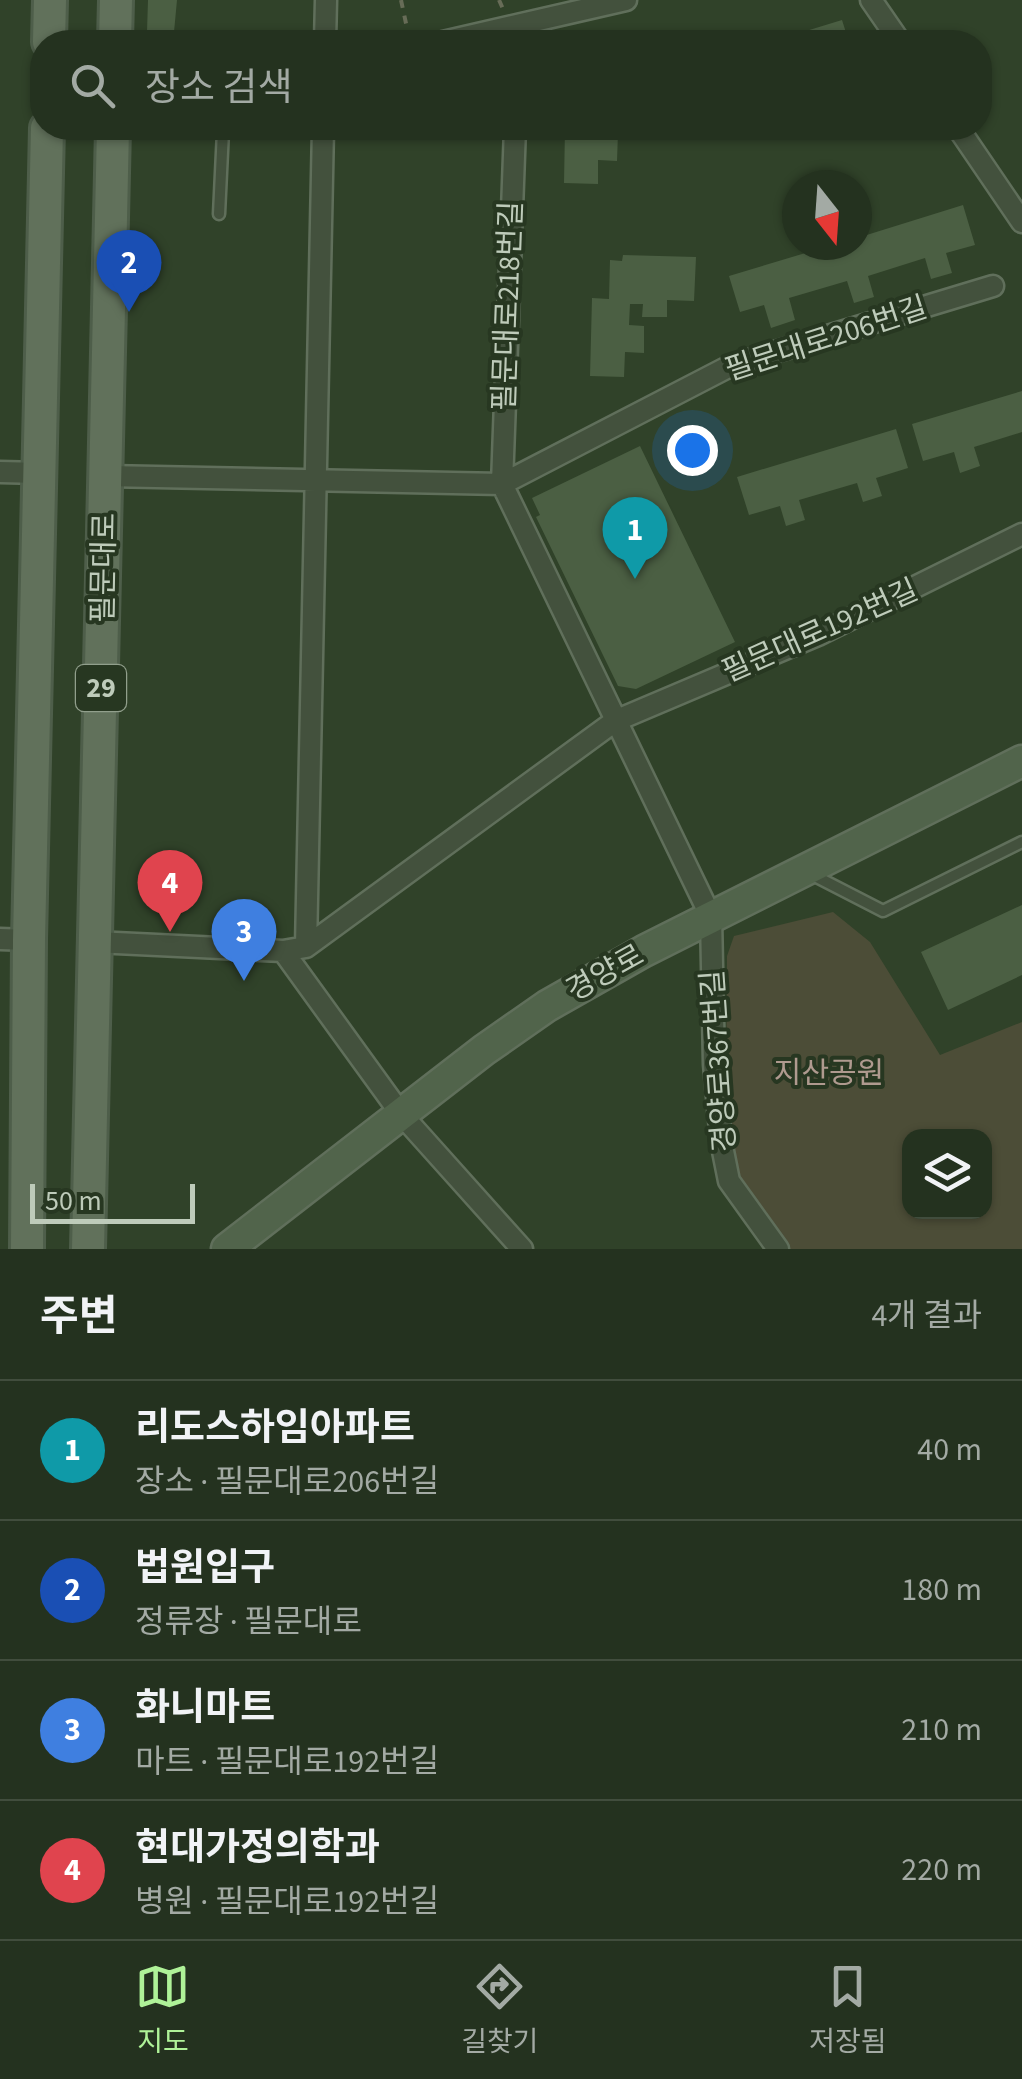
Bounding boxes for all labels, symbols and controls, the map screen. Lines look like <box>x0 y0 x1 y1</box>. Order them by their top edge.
search box <box>30 30 992 140</box>
icon: search <box>65 58 120 113</box>
text: 장소 검색 <box>145 61 292 115</box>
north arrow <box>782 170 872 260</box>
street label: 필문대로218번길 <box>483 200 533 412</box>
pin: 2 <box>96 230 162 312</box>
street label: 필문대로206번길 <box>719 286 933 392</box>
your location <box>667 425 718 476</box>
pin: 1 <box>602 496 668 579</box>
street label: 필문대로 <box>82 512 126 624</box>
street label: 필문대로192번길 <box>715 569 925 693</box>
road number: 29 <box>76 665 126 711</box>
pin: 4 <box>138 850 202 932</box>
pin: 3 <box>212 898 276 981</box>
street label: 경양로 <box>558 934 652 1012</box>
street label: 경양로367번길 <box>691 968 747 1154</box>
park label: 지산공원 <box>774 1052 884 1095</box>
map controls <box>902 1129 992 1219</box>
button: layers <box>902 1129 992 1219</box>
scale bar <box>30 1179 195 1224</box>
text: 50 m <box>45 1181 102 1221</box>
text: 주변 <box>40 1287 117 1347</box>
text: 4개 결과 <box>871 1293 982 1339</box>
text: 리도스하임아파트 <box>135 1401 415 1455</box>
text: 1 <box>64 1427 81 1473</box>
text: 40 m <box>917 1427 982 1473</box>
text: 장소 · 필문대로206번길 <box>135 1459 439 1505</box>
text: 법원입구 <box>135 1541 275 1595</box>
text: 2 <box>64 1567 81 1613</box>
text: 180 m <box>901 1567 982 1613</box>
text: 정류장 · 필문대로 <box>135 1599 362 1645</box>
text: 화니마트 <box>135 1681 275 1735</box>
text: 3 <box>64 1707 81 1753</box>
text: 210 m <box>901 1707 982 1753</box>
text: 마트 · 필문대로192번길 <box>135 1739 439 1785</box>
text: 현대가정의학과 <box>135 1821 380 1875</box>
text: 4 <box>64 1847 81 1893</box>
text: 220 m <box>901 1847 982 1893</box>
text: 병원 · 필문대로192번길 <box>135 1879 439 1925</box>
tab: 지도 <box>135 1959 190 2062</box>
tab: 길찾기 <box>461 1959 539 2062</box>
tab: 저장됨 <box>809 1959 887 2062</box>

